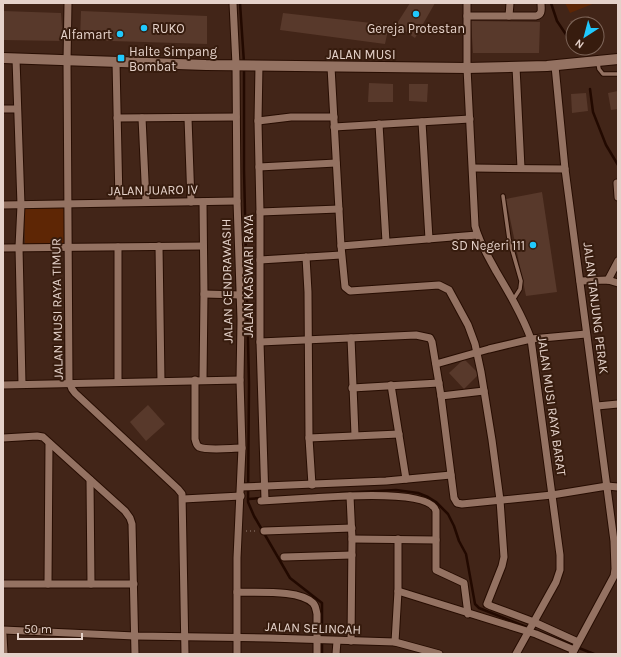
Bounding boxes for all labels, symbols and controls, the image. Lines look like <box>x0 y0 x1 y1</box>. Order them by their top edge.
marker: Gereja Protestan <box>411 9 421 19</box>
north arrow <box>565 16 605 56</box>
place label: RUKO <box>152 21 185 36</box>
place label: Gereja Protestan <box>367 21 465 36</box>
marker: RUKO <box>139 23 149 33</box>
place label: Alfamart <box>60 27 112 42</box>
marker: Alfamart <box>115 29 125 39</box>
text: N <box>572 36 586 51</box>
place label: Halte Simpang Bombat <box>129 44 218 74</box>
street label: JALAN MUSI <box>326 47 396 62</box>
marker: Halte Simpang Bombat <box>116 53 126 63</box>
street label: JALAN JUARO IV <box>108 182 199 198</box>
street label: JALAN KASWARI RAYA <box>241 214 256 338</box>
street label: JALAN CENDRAWASIH <box>218 218 236 344</box>
street label: JALAN MUSI RAYA TIMUR <box>48 238 66 380</box>
place label: SD Negeri 111 <box>451 238 525 253</box>
marker: SD Negeri 111 <box>528 240 538 250</box>
street label: JALAN TANJUNG PERAK <box>580 241 612 375</box>
street label: JALAN MUSI RAYA BARAT <box>535 335 569 477</box>
scale bar <box>18 615 82 641</box>
street label: JALAN SELINCAH <box>265 619 361 637</box>
text: 50 m <box>24 622 52 636</box>

